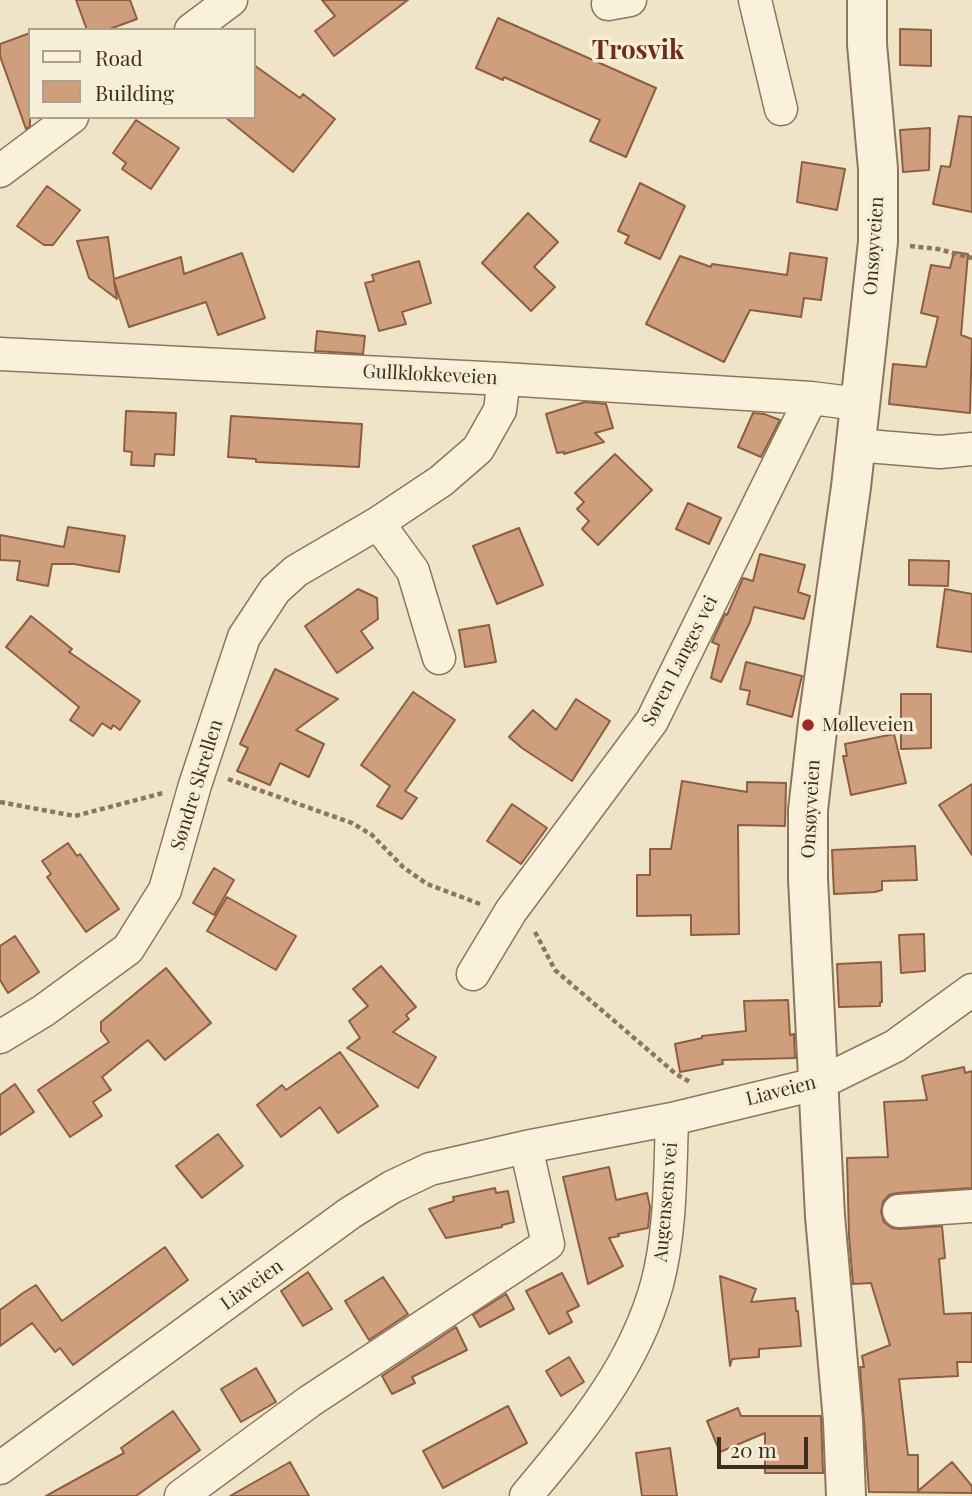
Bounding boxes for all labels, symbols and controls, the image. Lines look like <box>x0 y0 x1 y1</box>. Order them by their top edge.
legend <box>28 28 256 119</box>
district label: Trosvik <box>592 35 684 67</box>
text: Road <box>95 43 143 71</box>
text: Building <box>95 78 174 106</box>
street label: Onsøyveien <box>859 196 889 296</box>
street label: Gullklokkeveien <box>362 360 498 390</box>
street label: Søren Langes vei <box>637 592 723 730</box>
place label: Mølleveien <box>822 714 914 736</box>
street label: Søndre Skrellen <box>166 717 228 853</box>
marker: Mølleveien <box>800 717 816 733</box>
street label: Onsøyveien <box>797 759 825 859</box>
street label: Liaveien <box>744 1071 818 1111</box>
street label: Augensens vei <box>649 1141 683 1263</box>
street label: Liaveien <box>216 1255 288 1315</box>
scale bar <box>720 1422 811 1466</box>
text: 20 m <box>730 1435 777 1463</box>

